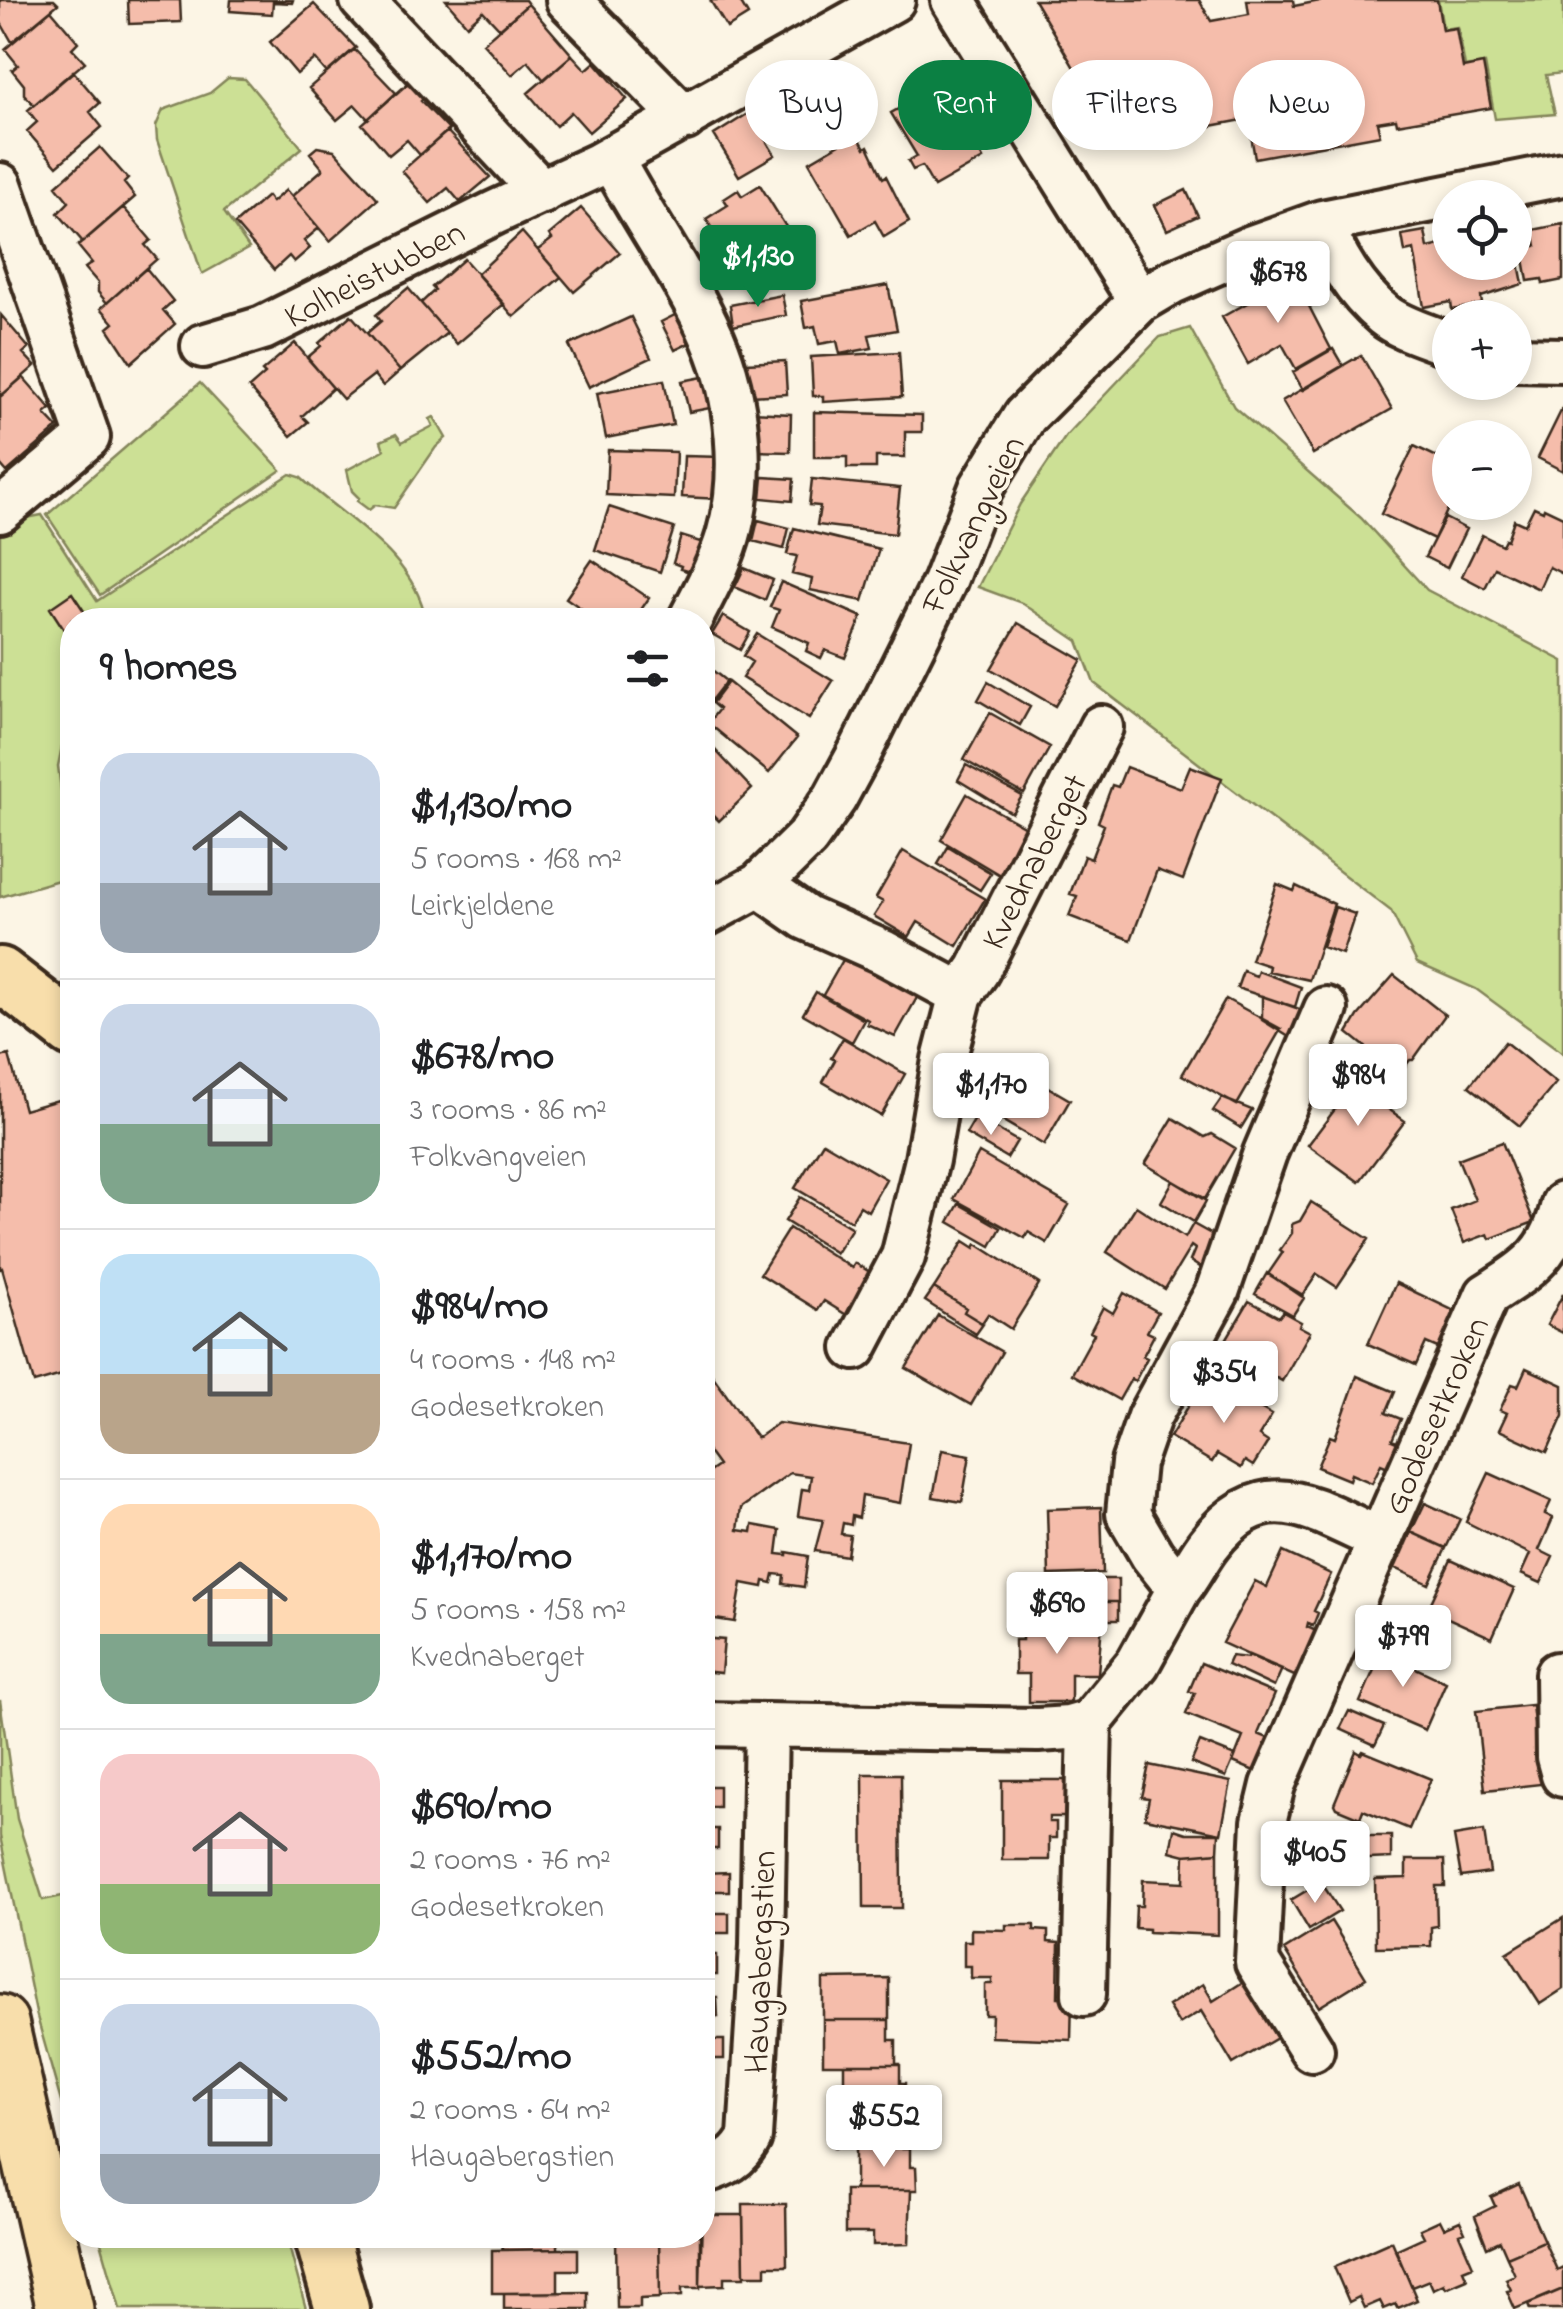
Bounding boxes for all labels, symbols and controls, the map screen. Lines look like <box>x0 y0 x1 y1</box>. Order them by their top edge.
chip: Buy <box>745 60 878 150</box>
chip: Rent <box>898 60 1032 150</box>
chip: Filters <box>1052 60 1213 150</box>
chip: New <box>1233 60 1365 150</box>
map controls <box>1432 180 1532 520</box>
button: locate <box>1432 180 1532 280</box>
street label: Kolheistubben <box>276 209 475 344</box>
pin: $1,130 <box>677 225 839 310</box>
text: $1,130 <box>722 234 794 281</box>
pin: $678 <box>1219 241 1337 326</box>
text: $678 <box>1249 250 1307 297</box>
button: + <box>1432 300 1532 400</box>
button: − <box>1432 420 1532 520</box>
street label: Folkvangveien <box>910 428 1040 624</box>
text: 9 homes <box>100 638 238 699</box>
icon: filters <box>620 641 675 696</box>
street label: Kvednaberget <box>970 766 1102 959</box>
text: $1,130/mo <box>410 776 572 837</box>
icon: home <box>180 793 300 913</box>
text: 5 rooms · 168 m² <box>410 837 622 884</box>
text: Leirkjeldene <box>410 884 554 931</box>
text: $678/mo <box>410 1027 554 1088</box>
icon: home <box>180 1044 300 1164</box>
pin: $984 <box>1299 1044 1417 1129</box>
pin: $1,170 <box>910 1053 1072 1138</box>
text: $984 <box>1331 1053 1385 1100</box>
text: $1,170 <box>955 1062 1027 1109</box>
text: 3 rooms · 86 m² <box>410 1088 607 1135</box>
text: Folkvangveien <box>410 1135 586 1182</box>
text: $984/mo <box>410 1277 549 1338</box>
icon: home <box>180 1294 300 1414</box>
street label: Godesetkroken <box>1372 1309 1505 1524</box>
text: 4 rooms · 148 m² <box>410 1338 616 1385</box>
pin: $354 <box>1165 1341 1283 1426</box>
text: $354 <box>1192 1350 1256 1397</box>
text: Godesetkroken <box>410 1385 604 1432</box>
text: $1,170/mo <box>410 1527 572 1588</box>
icon: home <box>180 1544 300 1664</box>
pin: $690 <box>998 1572 1116 1657</box>
text: $690 <box>1029 1581 1085 1628</box>
text: 5 rooms · 158 m² <box>410 1588 626 1635</box>
pin: $799 <box>1344 1605 1462 1690</box>
text: $799 <box>1377 1614 1429 1661</box>
text: Kvednaberget <box>410 1635 585 1682</box>
text: $690/mo <box>410 1777 552 1838</box>
icon: home <box>180 1794 300 1914</box>
pin: $405 <box>1256 1821 1374 1906</box>
text: $405 <box>1283 1830 1347 1877</box>
text: 2 rooms · 76 m² <box>410 1838 611 1885</box>
street label: Haugabergstien <box>733 1850 792 2075</box>
text: Godesetkroken <box>410 1885 604 1932</box>
text: $552/mo <box>410 2027 572 2088</box>
icon: home <box>180 2044 300 2164</box>
pin: $552 <box>825 2085 943 2170</box>
text: 2 rooms · 64 m² <box>410 2088 611 2135</box>
text: $552 <box>848 2094 920 2141</box>
text: Haugabergstien <box>410 2135 614 2182</box>

